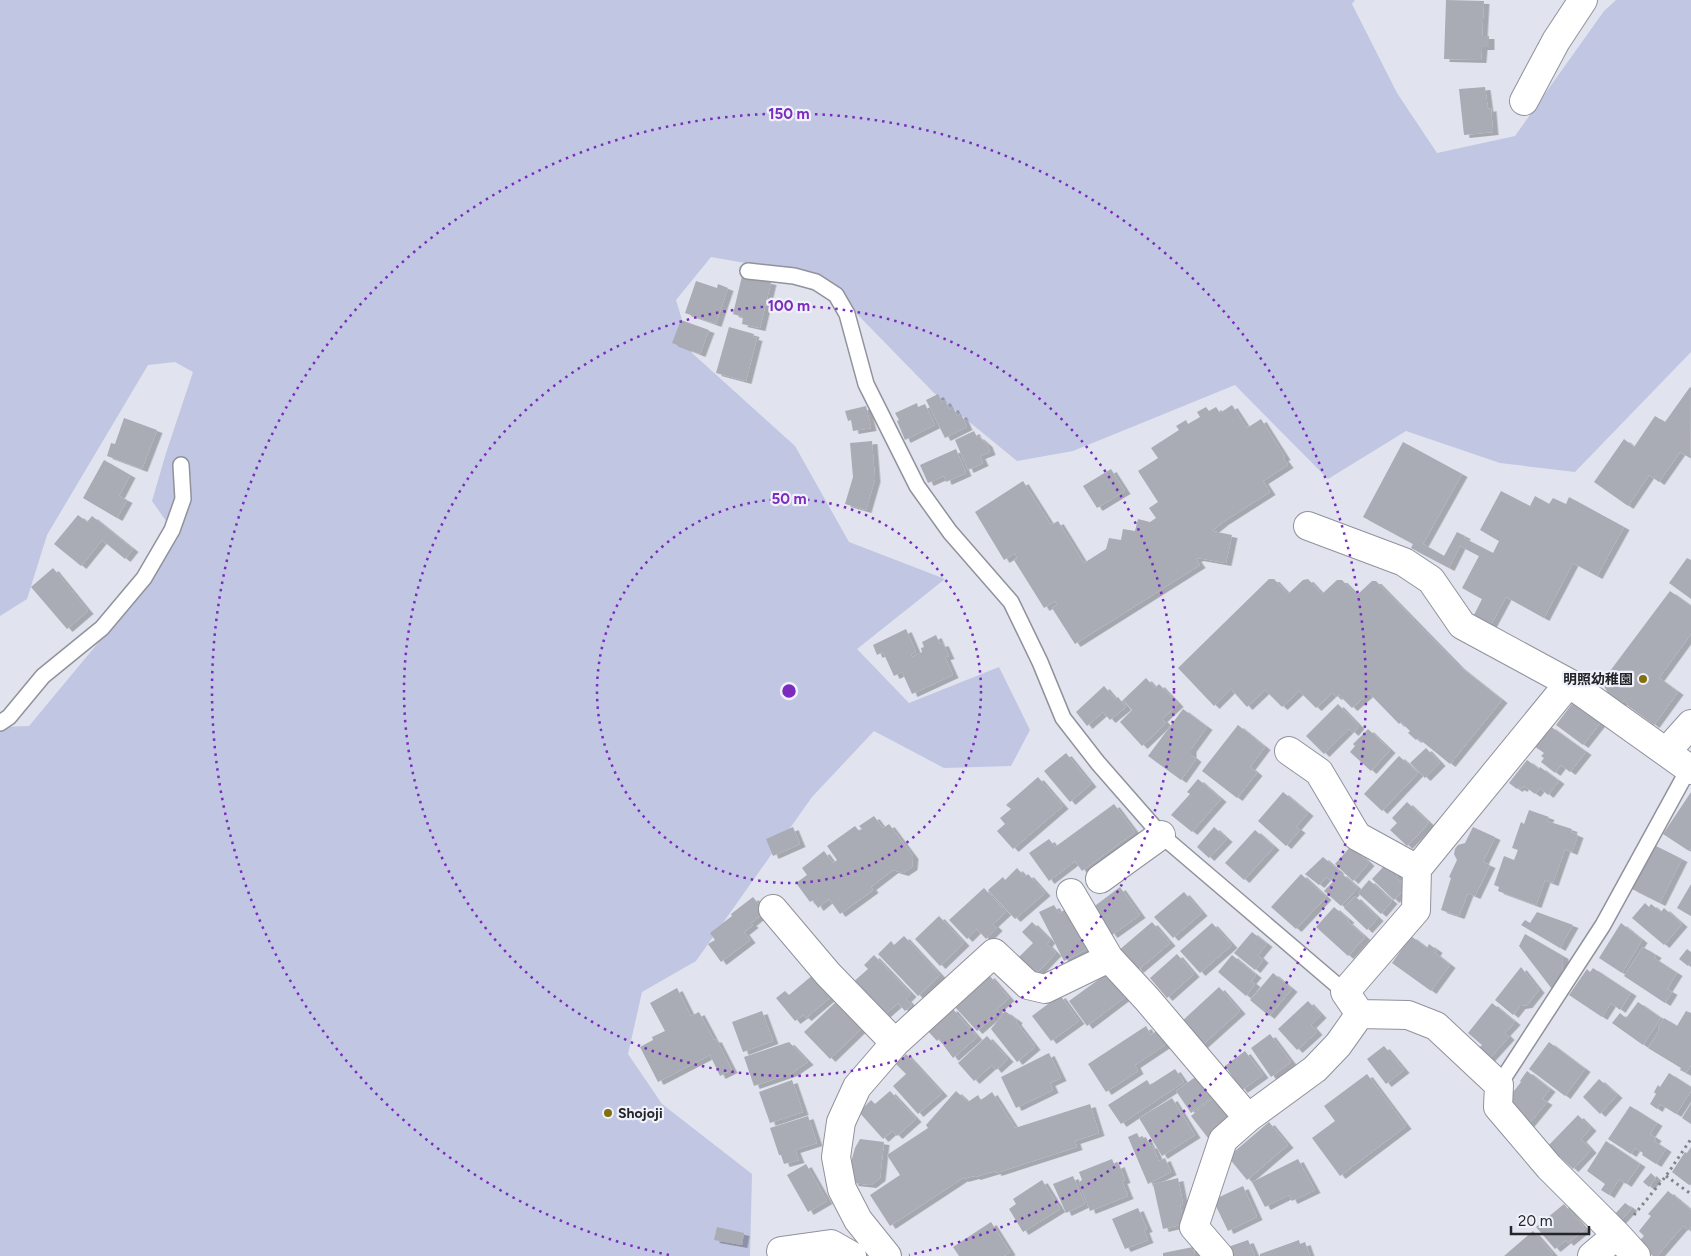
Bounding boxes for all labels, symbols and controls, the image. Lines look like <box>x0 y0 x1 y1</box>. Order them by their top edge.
text: 150 m <box>768 105 810 123</box>
text: 100 m <box>768 297 810 315</box>
text: 50 m <box>771 490 807 508</box>
place label: 明照幼稚園 <box>1563 671 1633 688</box>
marker: 明照幼稚園 <box>1637 673 1649 685</box>
centre of rings <box>780 682 798 700</box>
place label: Shojoji <box>618 1105 663 1122</box>
marker: Shojoji <box>602 1107 614 1119</box>
scale bar <box>1511 1204 1588 1236</box>
text: 20 m <box>1518 1212 1552 1230</box>

